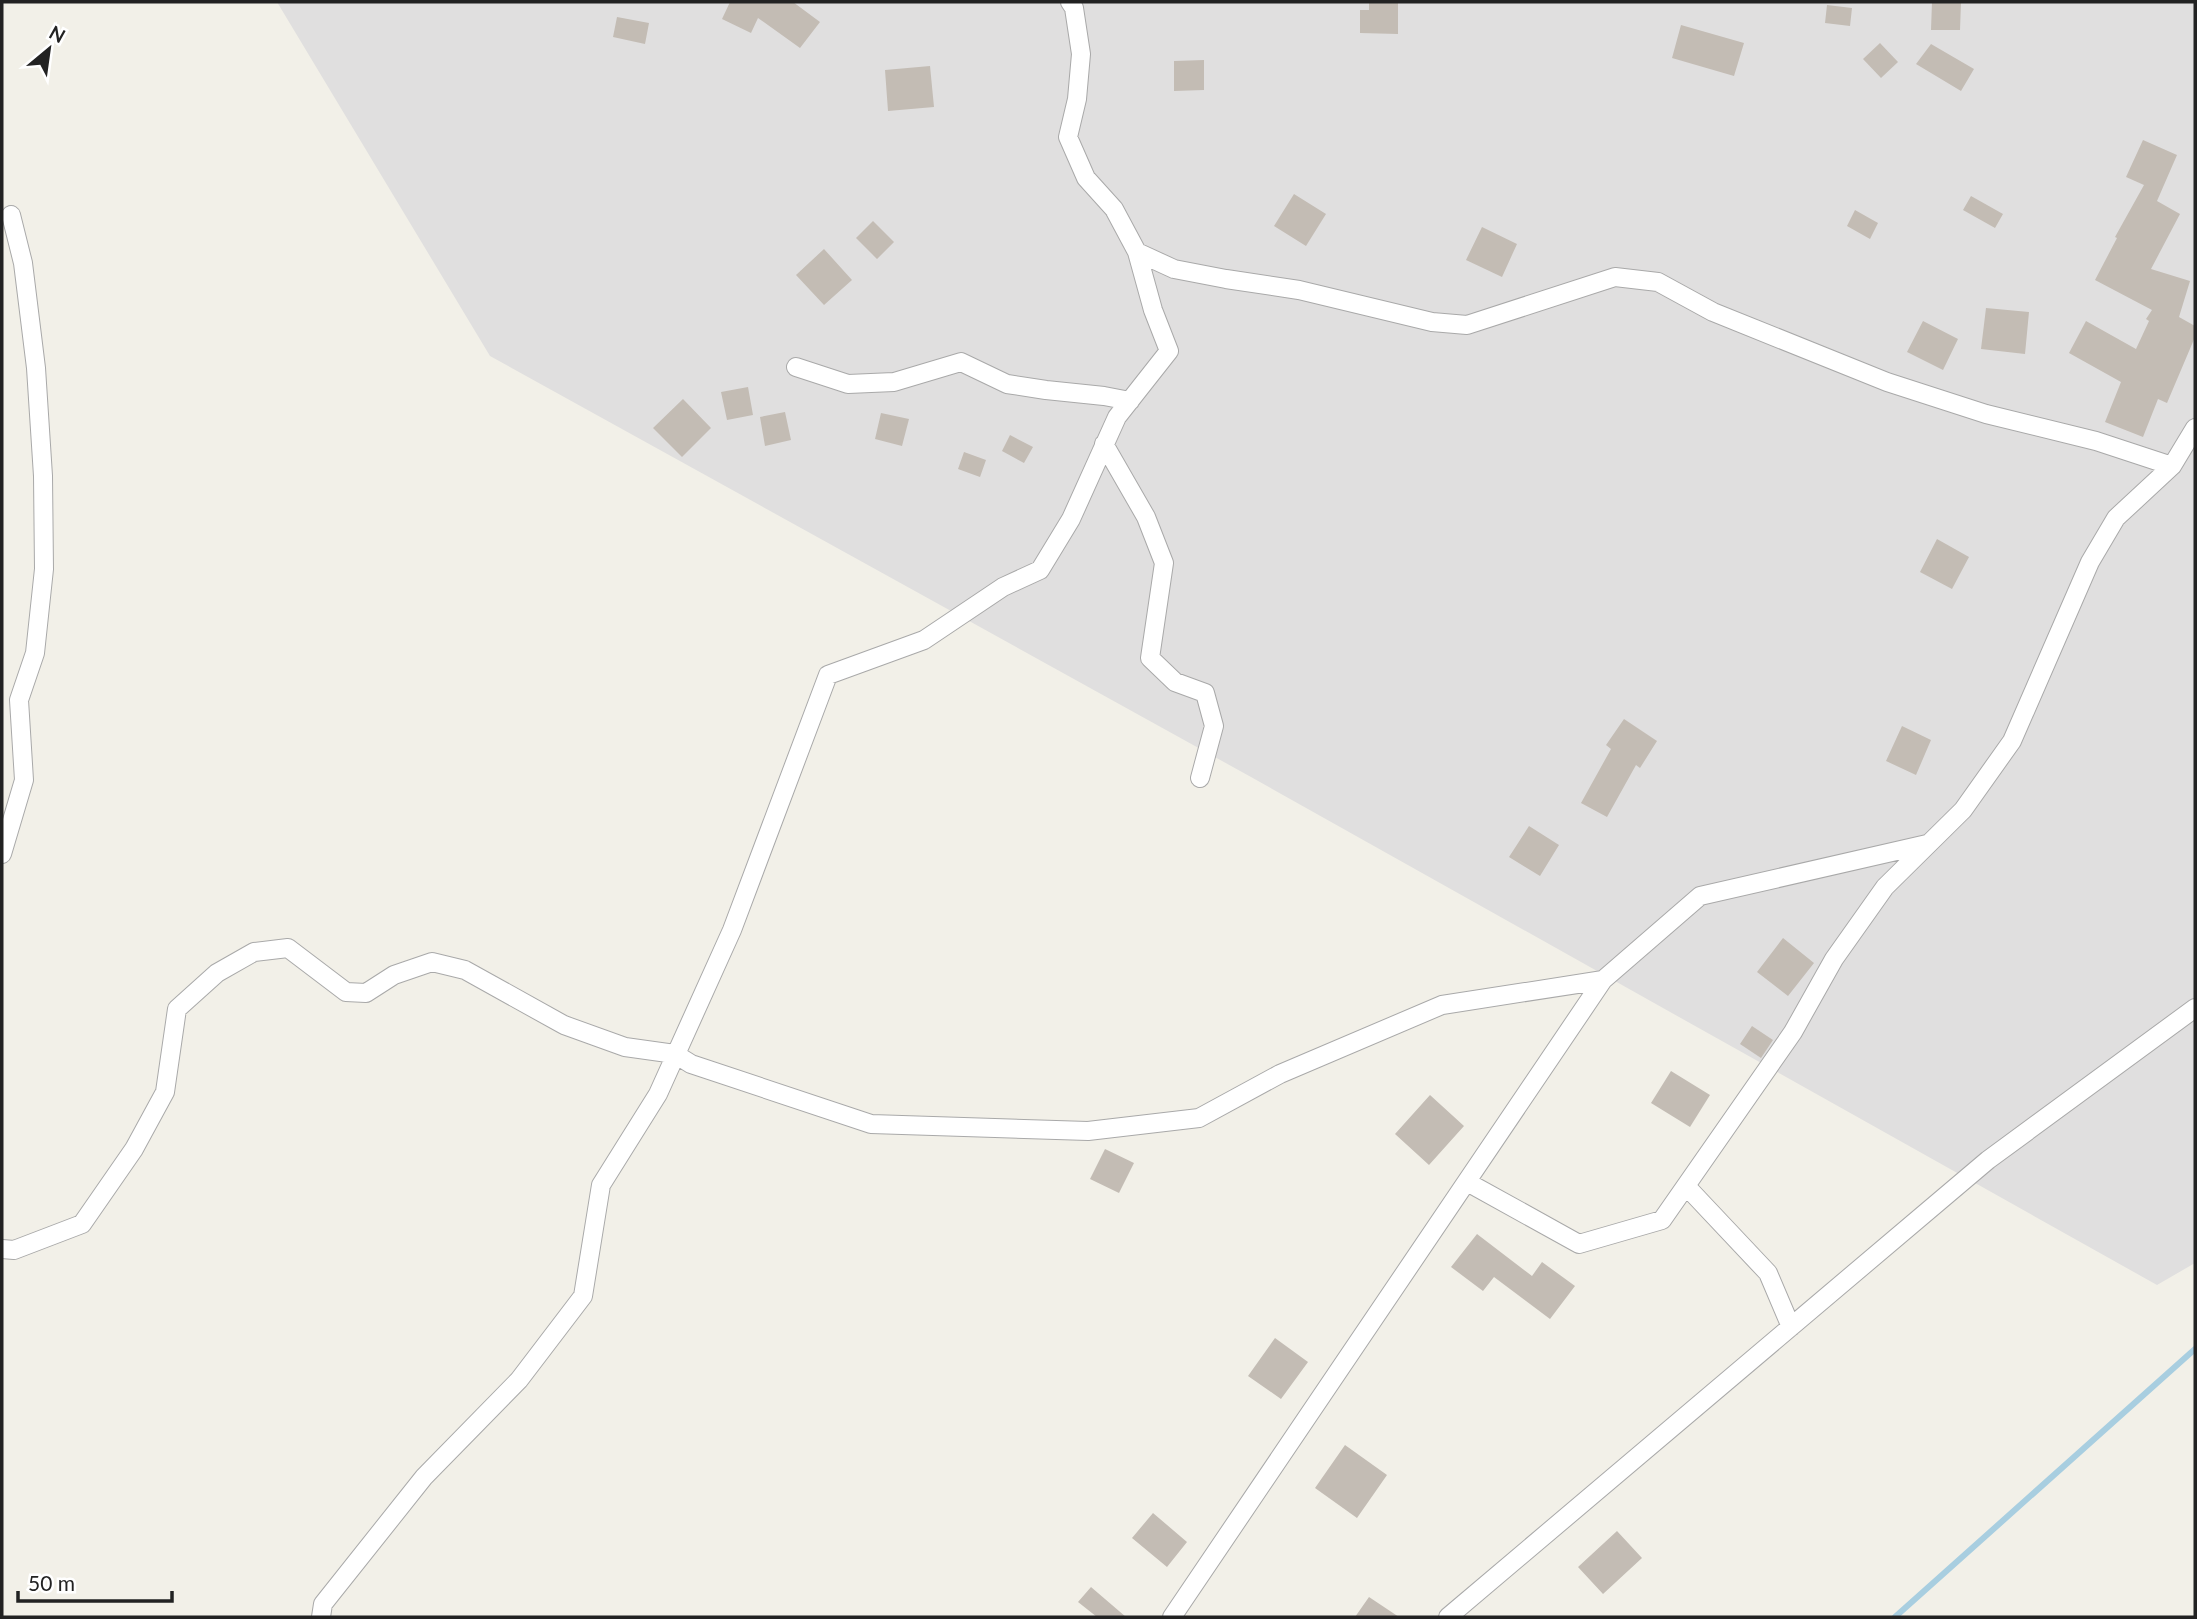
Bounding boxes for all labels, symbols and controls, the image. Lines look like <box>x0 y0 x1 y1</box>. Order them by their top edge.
north arrow <box>14 14 84 84</box>
text: N <box>46 20 69 47</box>
scale bar <box>18 1560 172 1604</box>
text: 50 m <box>28 1570 75 1595</box>

